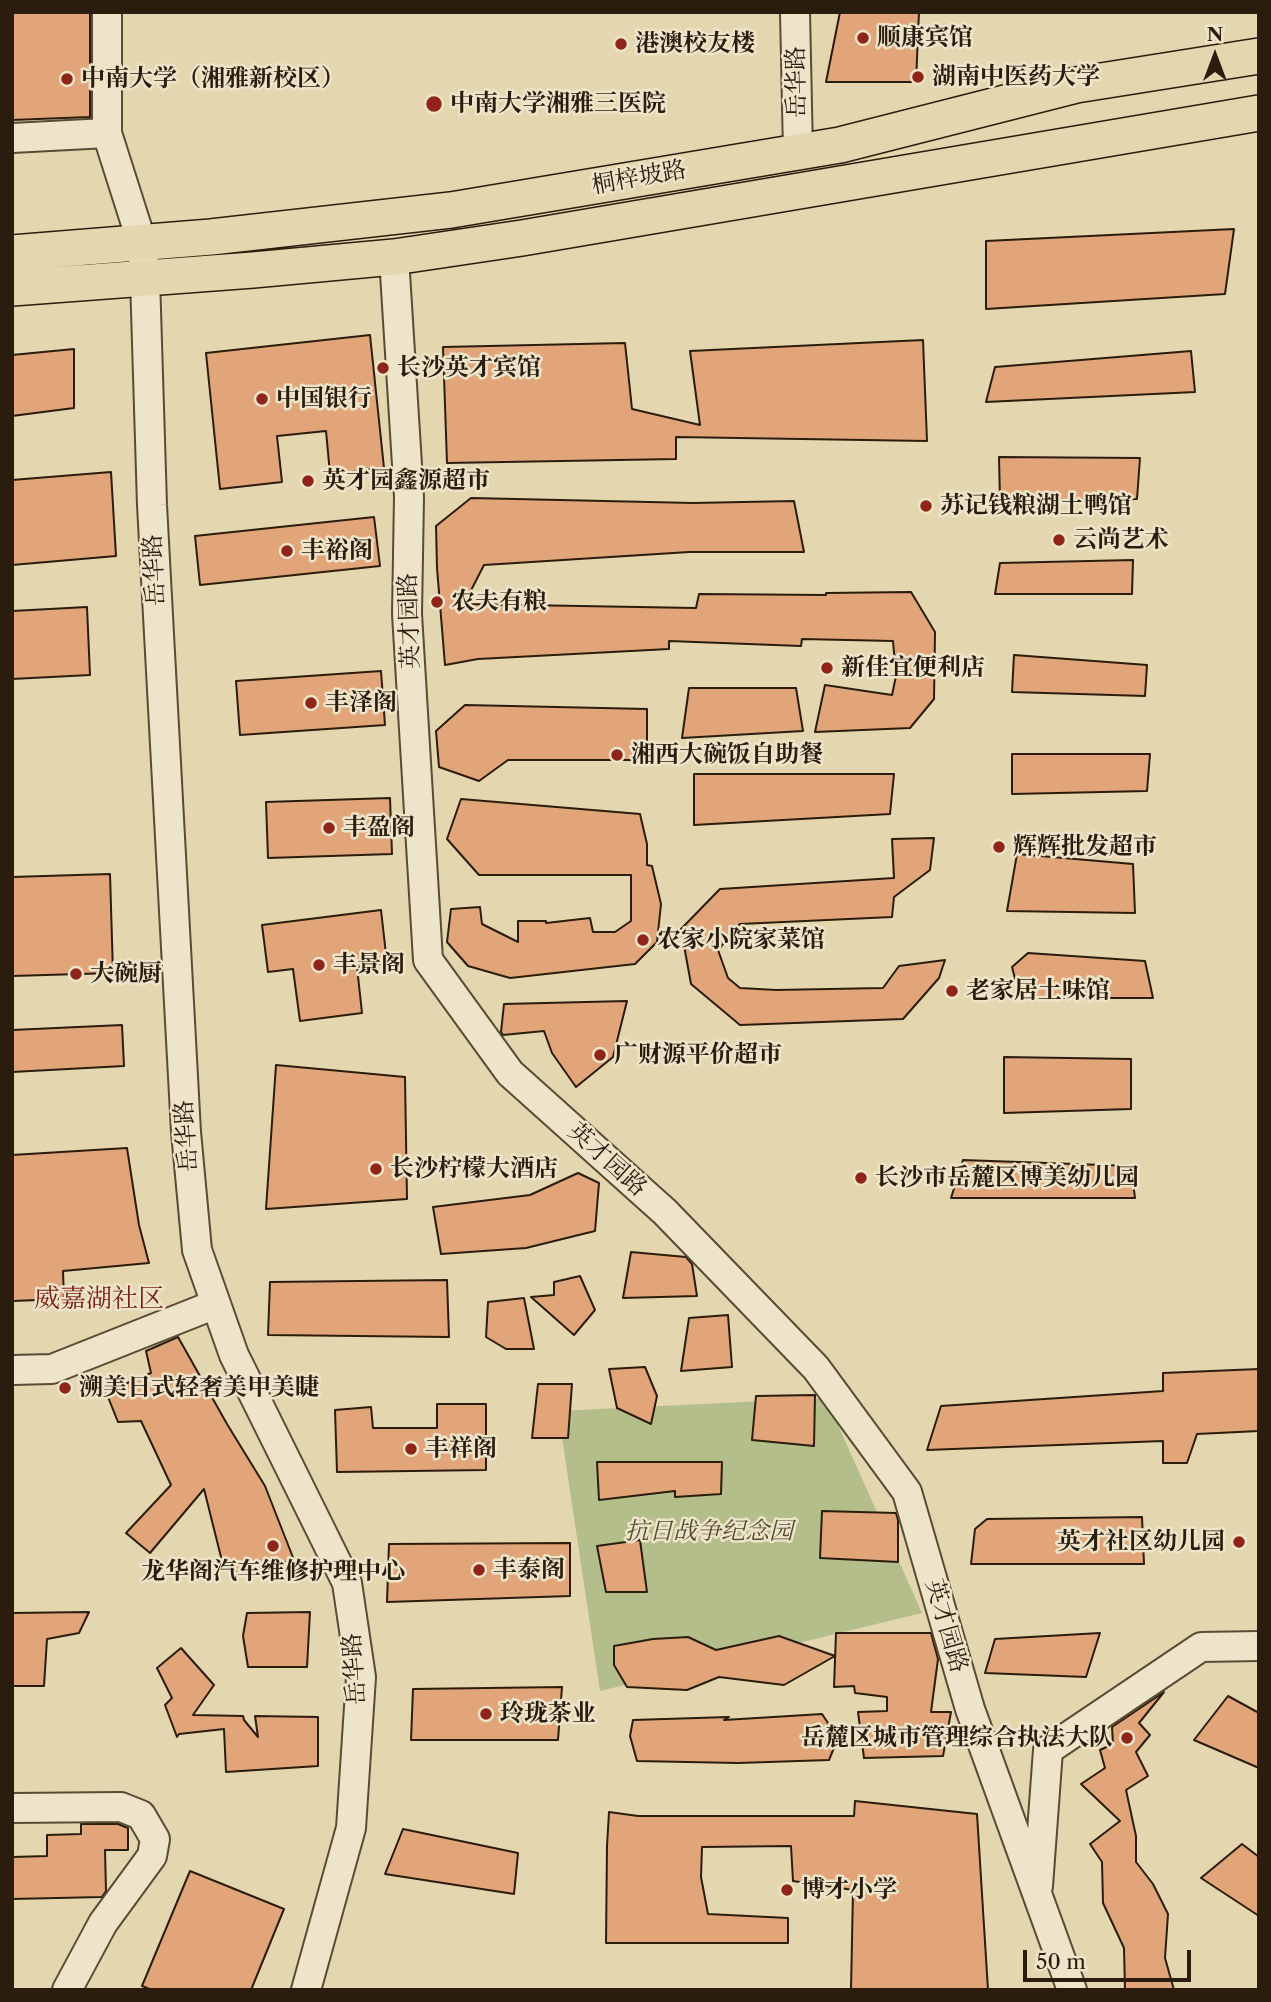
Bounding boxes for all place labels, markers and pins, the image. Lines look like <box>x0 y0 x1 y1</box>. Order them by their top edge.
place label: 顺康宾馆 <box>877 24 973 52</box>
place label: 港澳校友楼 <box>635 30 755 58</box>
marker: 顺康宾馆 <box>855 30 871 46</box>
marker: 港澳校友楼 <box>613 36 629 52</box>
place label: 湖南中医药大学 <box>932 63 1100 91</box>
place label: 中南大学（湘雅新校区） <box>81 65 345 93</box>
marker: 湖南中医药大学 <box>910 69 926 85</box>
marker: 中南大学（湘雅新校区） <box>59 71 75 87</box>
place label: 中南大学湘雅三医院 <box>450 90 666 118</box>
marker: 中南大学湘雅三医院 <box>424 94 444 114</box>
place label: 长沙英才宾馆 <box>397 354 541 382</box>
marker: 长沙英才宾馆 <box>375 360 391 376</box>
place label: 中国银行 <box>276 385 372 413</box>
marker: 中国银行 <box>254 391 270 407</box>
place label: 英才园鑫源超市 <box>322 467 490 495</box>
marker: 英才园鑫源超市 <box>300 473 316 489</box>
place label: 苏记钱粮湖土鸭馆 <box>940 492 1132 520</box>
marker: 苏记钱粮湖土鸭馆 <box>918 498 934 514</box>
place label: 云尚艺术 <box>1073 526 1169 554</box>
marker: 云尚艺术 <box>1051 532 1067 548</box>
place label: 丰裕阁 <box>301 537 373 565</box>
marker: 丰裕阁 <box>279 543 295 559</box>
place label: 农夫有粮 <box>451 588 547 616</box>
marker: 农夫有粮 <box>429 594 445 610</box>
place label: 新佳宜便利店 <box>841 654 985 682</box>
marker: 新佳宜便利店 <box>819 660 835 676</box>
place label: 丰泽阁 <box>325 689 397 717</box>
marker: 丰泽阁 <box>303 695 319 711</box>
place label: 湘西大碗饭自助餐 <box>631 741 823 769</box>
marker: 湘西大碗饭自助餐 <box>609 747 625 763</box>
place label: 丰盈阁 <box>343 814 415 842</box>
marker: 丰盈阁 <box>321 820 337 836</box>
place label: 辉辉批发超市 <box>1013 833 1157 861</box>
marker: 辉辉批发超市 <box>991 839 1007 855</box>
place label: 农家小院家菜馆 <box>657 926 825 954</box>
marker: 农家小院家菜馆 <box>635 932 651 948</box>
place label: 丰景阁 <box>333 951 405 979</box>
marker: 丰景阁 <box>311 957 327 973</box>
place label: 大碗厨 <box>90 960 162 988</box>
marker: 大碗厨 <box>68 966 84 982</box>
place label: 老家居土味馆 <box>966 977 1110 1005</box>
marker: 老家居土味馆 <box>944 983 960 999</box>
place label: 广财源平价超市 <box>614 1041 782 1069</box>
marker: 广财源平价超市 <box>592 1047 608 1063</box>
place label: 长沙柠檬大酒店 <box>390 1155 558 1183</box>
marker: 长沙柠檬大酒店 <box>368 1161 384 1177</box>
place label: 长沙市岳麓区博美幼儿园 <box>875 1164 1139 1192</box>
marker: 长沙市岳麓区博美幼儿园 <box>853 1170 869 1186</box>
place label: 溯美日式轻奢美甲美睫 <box>79 1374 319 1402</box>
marker: 溯美日式轻奢美甲美睫 <box>57 1380 73 1396</box>
place label: 丰祥阁 <box>425 1435 497 1463</box>
marker: 丰祥阁 <box>403 1441 419 1457</box>
place label: 英才社区幼儿园 <box>1057 1528 1225 1556</box>
marker: 英才社区幼儿园 <box>1231 1534 1247 1550</box>
marker: 龙华阁汽车维修护理中心 <box>265 1538 281 1554</box>
place label: 丰泰阁 <box>493 1556 565 1584</box>
place label: 龙华阁汽车维修护理中心 <box>141 1558 405 1586</box>
marker: 丰泰阁 <box>471 1562 487 1578</box>
place label: 玲珑茶业 <box>500 1700 596 1728</box>
marker: 玲珑茶业 <box>478 1706 494 1722</box>
place label: 岳麓区城市管理综合执法大队 <box>801 1724 1113 1752</box>
marker: 岳麓区城市管理综合执法大队 <box>1119 1730 1135 1746</box>
place label: 博才小学 <box>801 1876 897 1904</box>
marker: 博才小学 <box>779 1882 795 1898</box>

